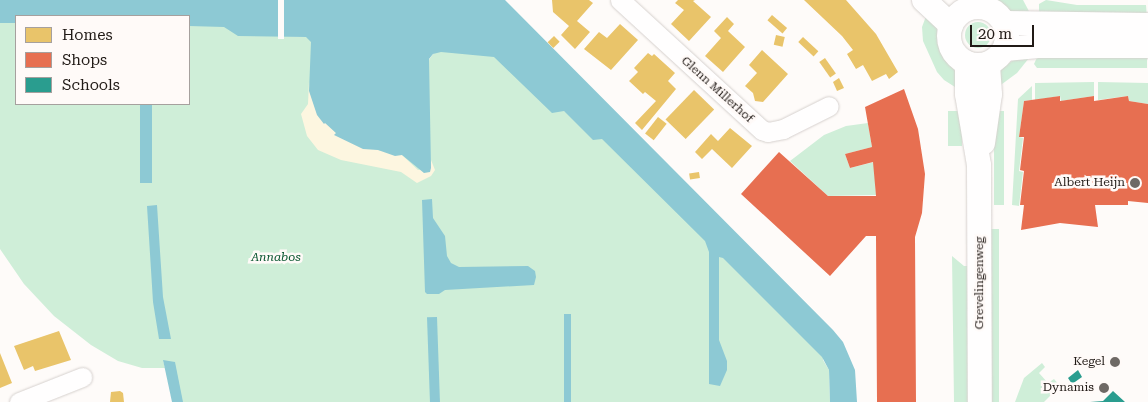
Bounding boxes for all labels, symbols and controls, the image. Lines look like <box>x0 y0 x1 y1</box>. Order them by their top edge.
legend <box>15 15 190 105</box>
scale bar <box>973 15 1037 47</box>
text: 20 m <box>978 25 1012 43</box>
text: Homes <box>62 26 113 44</box>
text: Shops <box>62 51 107 69</box>
street label: Glenn Millerhof <box>678 54 756 126</box>
text: Schools <box>62 76 120 94</box>
place label: Albert Heijn <box>1054 176 1125 190</box>
marker: Albert Heijn <box>1129 177 1141 189</box>
street label: Grevelingenweg <box>973 237 987 329</box>
park label: Annabos <box>251 251 301 265</box>
place label: Kegel <box>1073 355 1105 369</box>
marker: Kegel <box>1109 356 1121 368</box>
place label: Dynamis <box>1043 381 1094 395</box>
marker: Dynamis <box>1098 382 1110 394</box>

